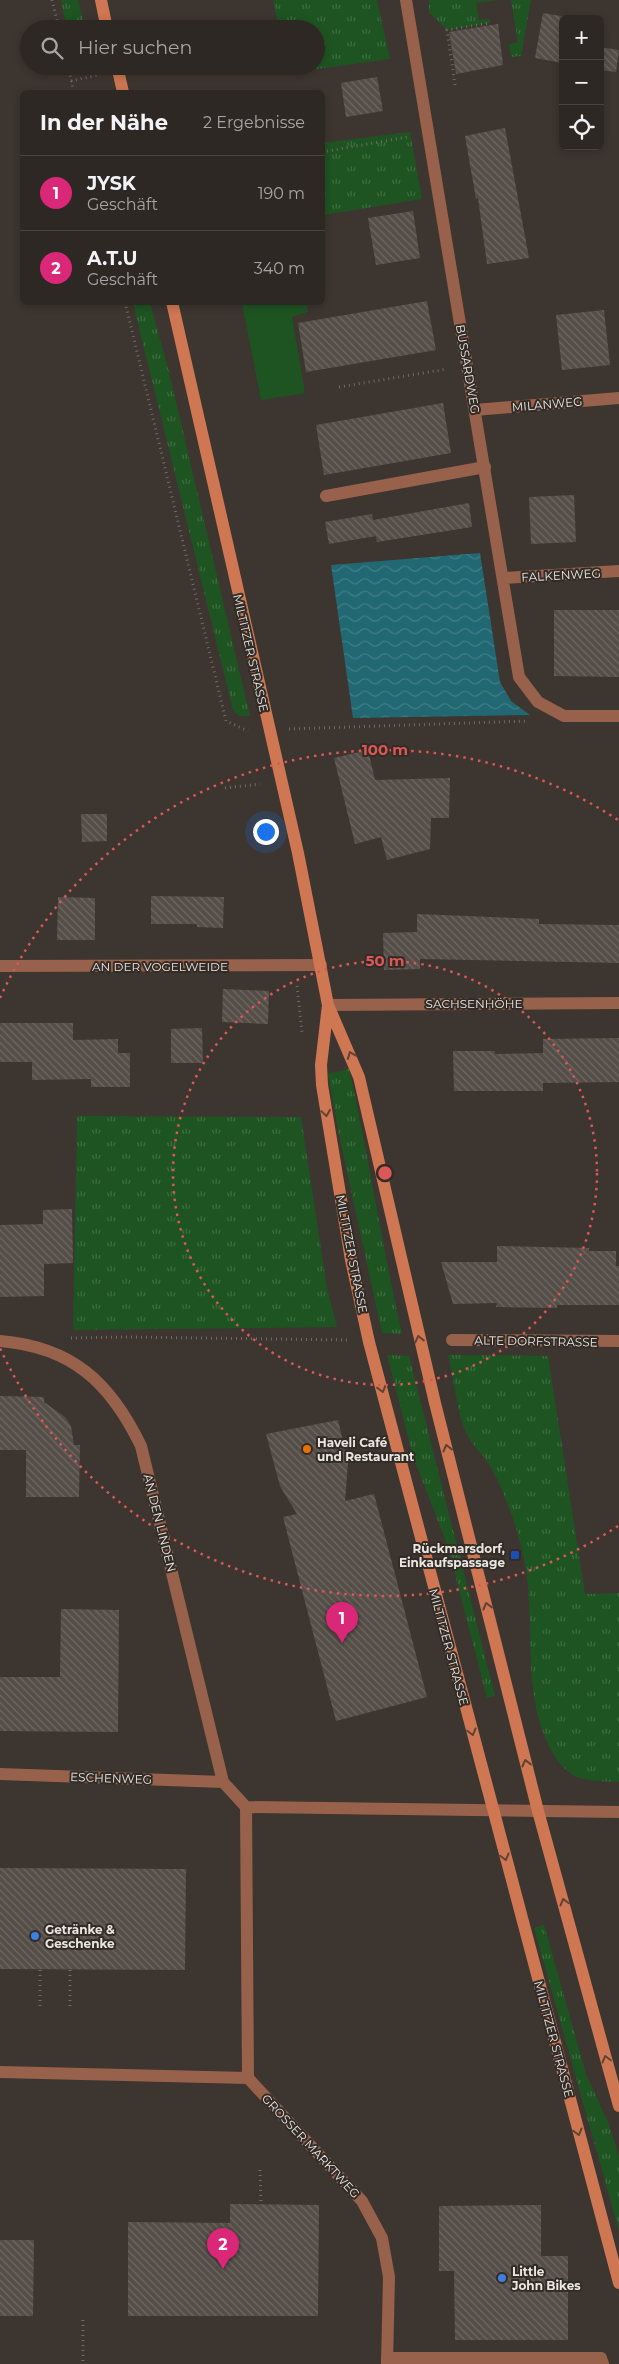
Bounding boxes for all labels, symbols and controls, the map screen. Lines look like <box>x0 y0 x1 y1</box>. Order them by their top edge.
map controls <box>559 15 604 150</box>
button: + <box>559 15 604 60</box>
search box <box>20 20 325 75</box>
icon: search <box>38 34 66 62</box>
text: Hier suchen <box>78 36 192 59</box>
button: − <box>559 60 604 105</box>
button: locate <box>559 105 604 150</box>
text: In der Nähe <box>40 110 168 135</box>
text: 2 Ergebnisse <box>203 113 305 132</box>
text: JYSK <box>87 172 136 195</box>
text: 1 <box>53 184 59 203</box>
text: 190 m <box>258 184 305 203</box>
text: Geschäft <box>87 195 158 214</box>
text: A.T.U <box>87 247 137 270</box>
text: 2 <box>51 259 61 278</box>
text: 340 m <box>254 259 305 278</box>
text: Geschäft <box>87 270 158 289</box>
street label: BUSSARDWEG <box>453 323 483 415</box>
street label: MILANWEG <box>511 393 583 415</box>
street label: FALKENWEG <box>521 565 601 585</box>
street label: MILTITZER STRASSE <box>230 593 272 713</box>
text: 100 m <box>362 740 408 759</box>
your location <box>253 819 279 845</box>
text: 50 m <box>365 951 405 970</box>
street label: AN DER VOGELWEIDE <box>92 959 228 974</box>
street label: SACHSENHÖHE <box>426 996 522 1011</box>
one-way arrow <box>347 1051 357 1060</box>
one-way arrow <box>320 1110 331 1118</box>
centre of rings <box>376 1164 394 1182</box>
street label: MILTITZER STRASSE <box>333 1193 371 1315</box>
street label: ALTE DORFSTRASSE <box>474 1332 598 1350</box>
one-way arrow <box>414 1334 425 1343</box>
one-way arrow <box>376 1384 386 1392</box>
place label: Haveli Café und Restaurant <box>317 1435 415 1464</box>
marker: Haveli Café und Restaurant <box>301 1443 313 1455</box>
one-way arrow <box>442 1444 453 1453</box>
street label: AN DEN LINDEN <box>141 1472 179 1574</box>
place label: Rückmarsdorf, Einkaufspassage <box>399 1541 505 1570</box>
marker: Rückmarsdorf, Einkaufspassage <box>509 1549 521 1561</box>
street label: MILTITZER STRASSE <box>426 1587 472 1707</box>
pin: 1 <box>326 1602 358 1643</box>
one-way arrow <box>482 1602 492 1610</box>
one-way arrow <box>466 1727 476 1736</box>
one-way arrow <box>522 1760 532 1768</box>
street label: ESCHENWEG <box>70 1769 152 1787</box>
one-way arrow <box>499 1852 509 1860</box>
one-way arrow <box>559 1899 569 1907</box>
place label: Getränke & Geschenke <box>45 1922 115 1951</box>
marker: Getränke & Geschenke <box>29 1930 41 1942</box>
street label: MILTITZER STRASSE <box>531 1979 577 2099</box>
one-way arrow <box>601 2055 612 2064</box>
street label: GROSSER MARKTWEG <box>259 2091 363 2201</box>
one-way arrow <box>573 2127 583 2135</box>
pin: 2 <box>207 2228 239 2269</box>
place label: Little John Bikes <box>511 2264 581 2293</box>
marker: Little John Bikes <box>496 2272 508 2284</box>

